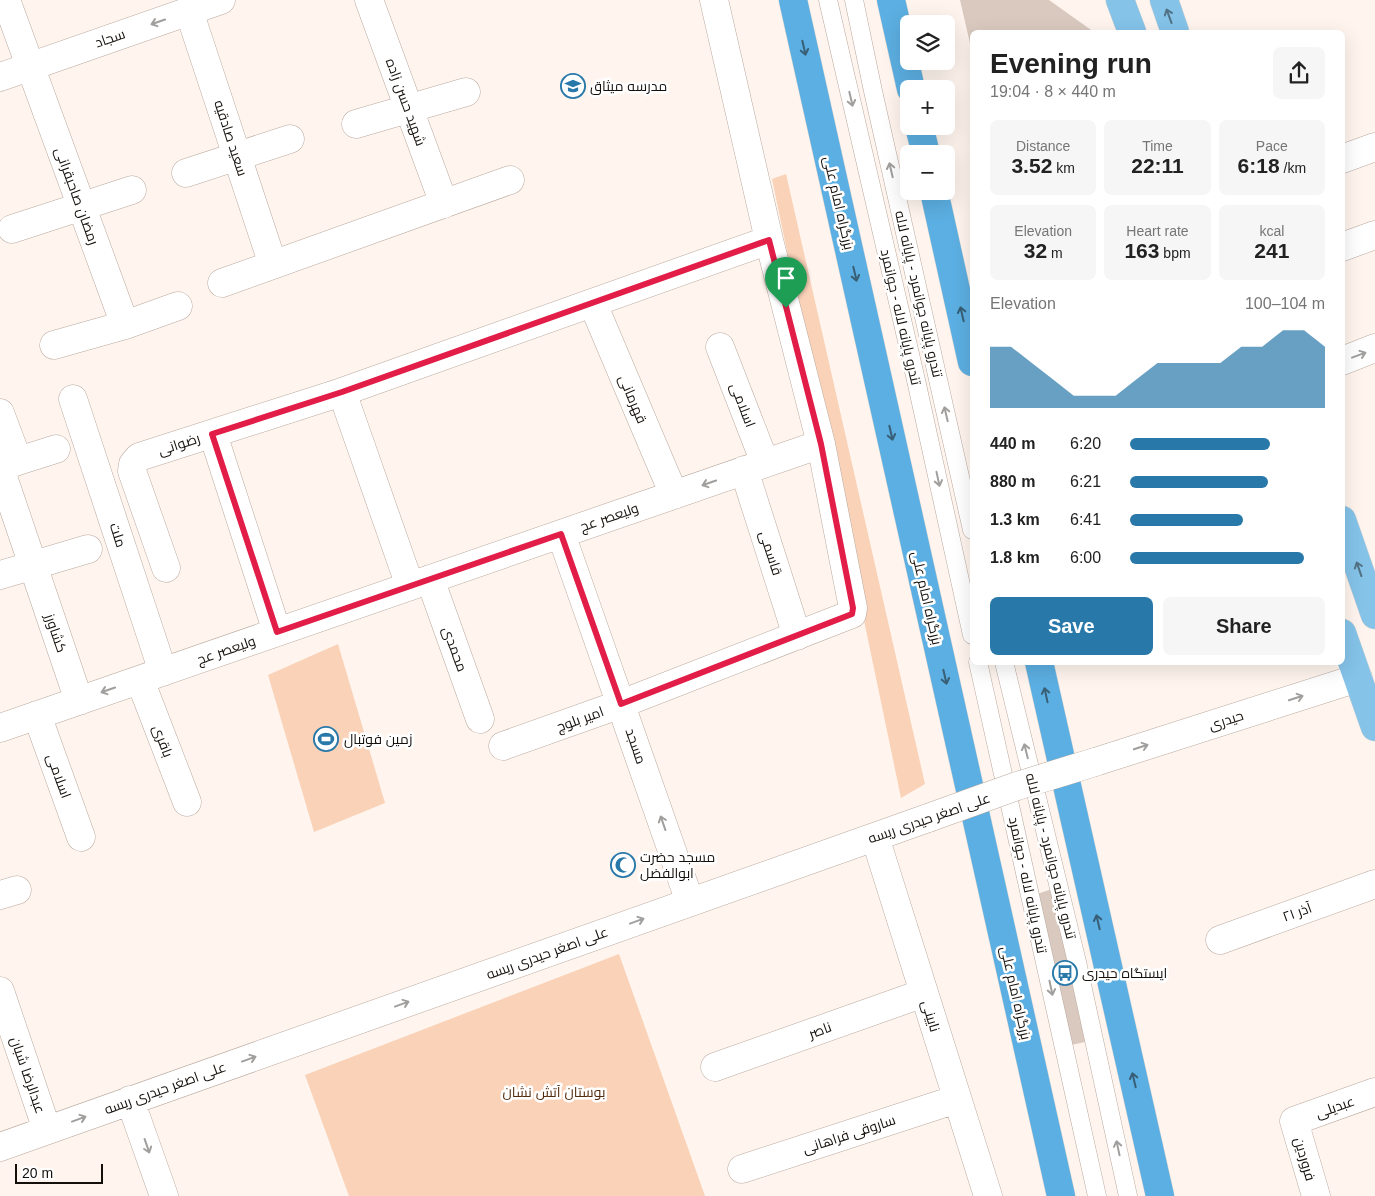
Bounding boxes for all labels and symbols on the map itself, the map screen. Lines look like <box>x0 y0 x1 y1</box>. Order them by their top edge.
one-way arrow <box>1164 9 1173 24</box>
one-way arrow <box>151 18 167 27</box>
street label: سجاد <box>93 25 127 51</box>
one-way arrow <box>800 39 809 55</box>
street label: شهید حسن زاده <box>383 56 429 148</box>
school or university icon: مدرسه میثاق <box>560 73 586 99</box>
place label: مدرسه میثاق <box>590 78 667 95</box>
one-way arrow <box>847 90 856 106</box>
street label: سعید صادقیه <box>211 98 251 178</box>
street label: رمضان صاحبقرانی <box>52 145 102 247</box>
street label: بزرگراه امام علی <box>819 155 858 252</box>
one-way arrow <box>886 163 895 179</box>
street label: تندرو پایانه جوانمرد - پایانه لاله <box>890 209 946 380</box>
street label: تندرو پایانه لاله - جوانمرد <box>876 247 925 387</box>
pin <box>765 257 807 308</box>
one-way arrow <box>851 266 860 282</box>
one-way arrow <box>957 307 966 323</box>
one-way arrow <box>1351 349 1366 359</box>
street label: قهرمانی <box>616 372 650 426</box>
street label: اسلامی <box>727 381 759 429</box>
one-way arrow <box>941 407 950 423</box>
one-way arrow <box>886 424 896 440</box>
street label: رضوانی <box>156 430 202 458</box>
one-way arrow <box>934 470 943 486</box>
one-way arrow <box>701 479 717 488</box>
street label: ولیعصر عج <box>577 499 641 535</box>
street label: ملت <box>107 521 129 549</box>
street label: قاسمی <box>756 529 786 577</box>
street label: بزرگراه امام علی <box>907 550 946 647</box>
one-way arrow <box>1354 562 1363 577</box>
street label: کشاورز <box>42 611 70 654</box>
street label: محمدی <box>439 624 471 674</box>
street label: ولیعصر عج <box>194 632 258 668</box>
one-way arrow <box>941 668 950 684</box>
one-way arrow <box>101 686 117 696</box>
one-way arrow <box>1041 687 1051 703</box>
one-way arrow <box>1288 693 1303 702</box>
street label: امیر بلوچ <box>554 703 606 736</box>
street label: حیدری <box>1207 707 1245 733</box>
street label: باقری <box>150 723 176 759</box>
sports icon: زمین فوتبال <box>313 726 339 752</box>
street label: مسجد <box>622 726 650 766</box>
place label: زمین فوتبال <box>344 731 412 748</box>
one-way arrow <box>1133 742 1149 752</box>
one-way arrow <box>1021 744 1030 760</box>
street label: اسلامی <box>44 752 74 800</box>
street label: تندرو پایانه جوانمرد - پایانه لاله <box>1021 771 1079 941</box>
street label: علی اصغر حیدری ریسه <box>866 790 992 846</box>
street label: تندرو پایانه لاله - جوانمرد <box>1004 815 1050 955</box>
one-way arrow <box>658 816 667 831</box>
place label: مسجد حضرت ابوالفضل <box>640 849 715 881</box>
mosque icon: مسجد حضرت ابوالفضل <box>610 852 636 878</box>
street label: آذر ۲۱ <box>1280 899 1314 925</box>
one-way arrow <box>1093 914 1102 930</box>
one-way arrow <box>629 916 645 925</box>
street label: علی اصغر حیدری ریسه <box>484 924 610 982</box>
street label: بزرگراه امام علی <box>996 945 1035 1042</box>
bus stop icon: ایستگاه حیدری <box>1052 960 1078 986</box>
place label: ایستگاه حیدری <box>1082 965 1167 981</box>
one-way arrow <box>1046 980 1056 996</box>
street label: نایینی <box>919 998 943 1034</box>
one-way arrow <box>393 999 409 1008</box>
street label: ناصر <box>805 1019 834 1042</box>
street label: عبدالرضا شبان <box>7 1034 49 1116</box>
one-way arrow <box>240 1053 256 1063</box>
street label: علی اصغر حیدری ریسه <box>102 1059 228 1117</box>
one-way arrow <box>1129 1073 1138 1089</box>
park label: بوستان آتش نشان <box>503 1084 605 1100</box>
street label: عبدیلی <box>1313 1093 1357 1121</box>
street label: ساروقی فراهانی <box>800 1111 898 1157</box>
one-way arrow <box>71 1114 86 1123</box>
street label: فروردین <box>1291 1136 1319 1182</box>
one-way arrow <box>143 1138 152 1154</box>
one-way arrow <box>1112 1141 1122 1157</box>
scale bar <box>15 1161 102 1184</box>

